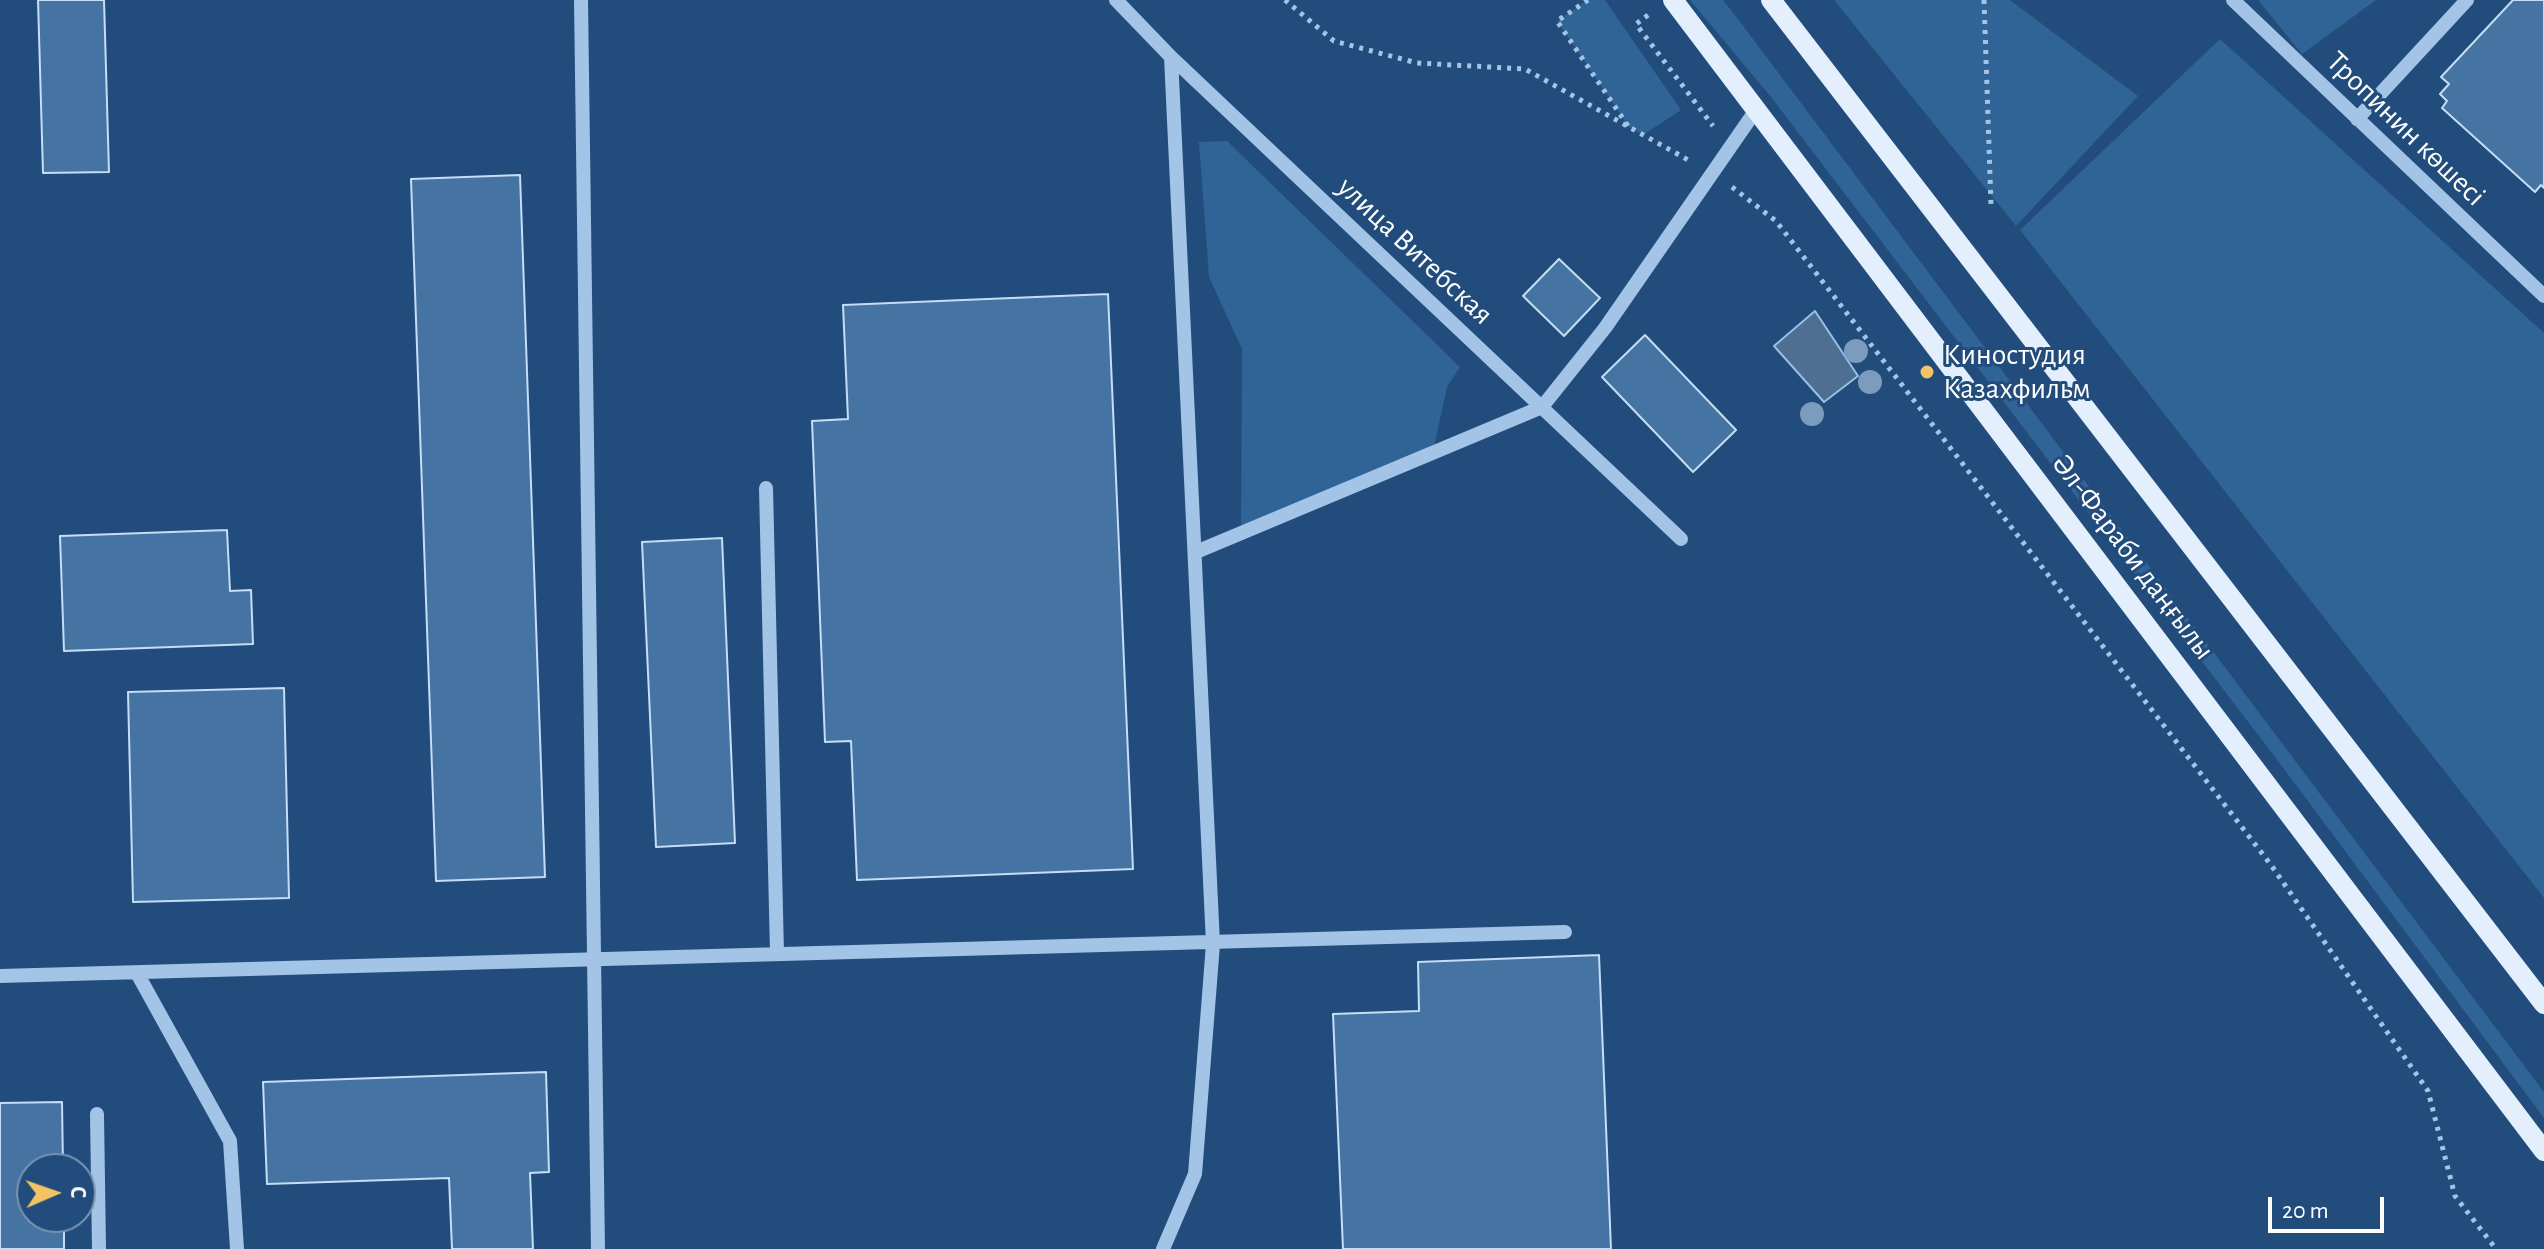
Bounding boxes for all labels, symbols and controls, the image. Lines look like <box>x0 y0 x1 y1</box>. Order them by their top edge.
street label: Тропинин көшесі <box>2319 44 2493 214</box>
street label: улица Витебская <box>1330 170 1500 332</box>
place label: Киностудия Казахфильм <box>1943 337 2091 408</box>
marker: Киностудия Казахфильм <box>1918 363 1936 381</box>
street label: Әл-Фараби даңғылы <box>2044 447 2222 667</box>
north arrow <box>16 1153 96 1233</box>
scale bar <box>2272 1181 2388 1231</box>
text: С <box>67 1186 89 1199</box>
text: 20 m <box>2282 1199 2329 1223</box>

